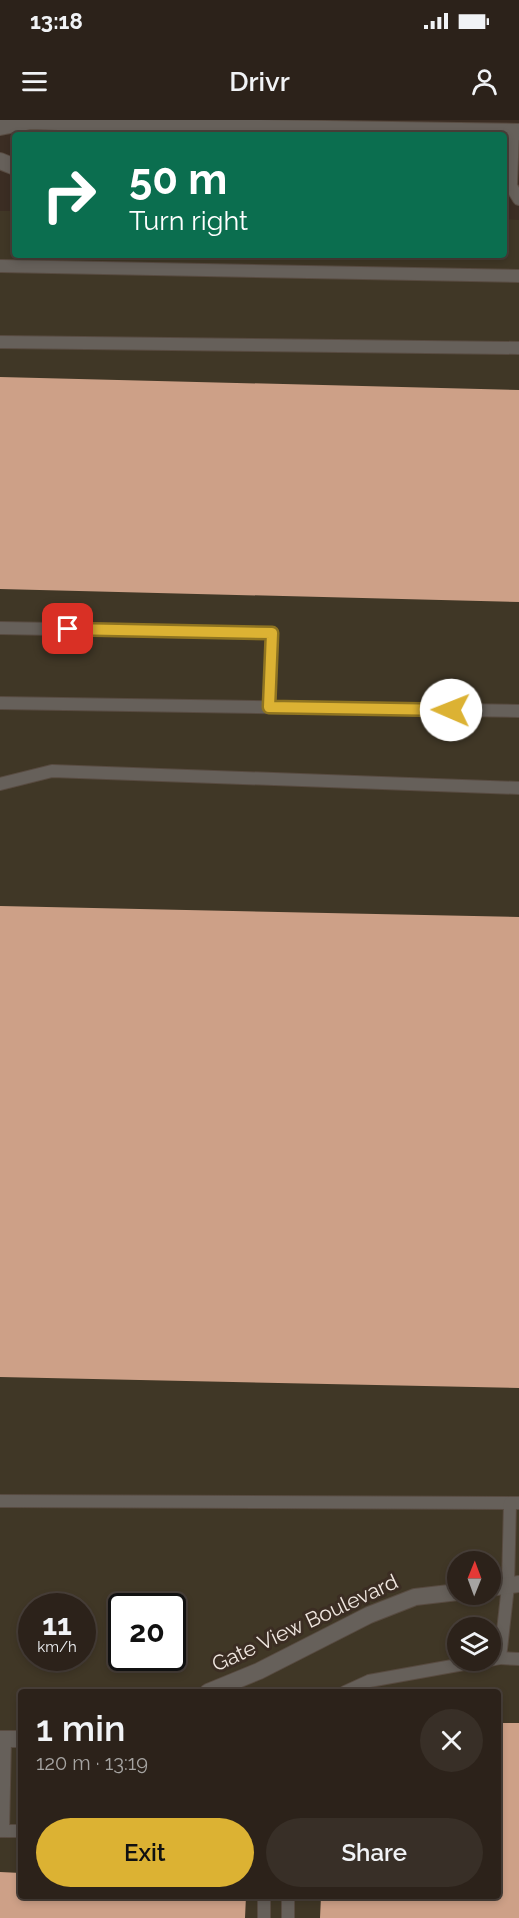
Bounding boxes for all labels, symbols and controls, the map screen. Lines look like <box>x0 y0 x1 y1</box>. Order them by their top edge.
text: 13:18 <box>30 8 83 34</box>
icon: menu <box>18 65 51 98</box>
icon: person <box>468 65 501 98</box>
text: Drivr <box>229 66 290 97</box>
text: 50 m <box>129 155 227 204</box>
icon: right <box>30 156 108 234</box>
text: Turn right <box>129 205 248 236</box>
pin <box>42 603 93 654</box>
icon: arrive <box>51 612 84 645</box>
position arrow <box>419 678 483 742</box>
north arrow <box>447 1551 501 1605</box>
map controls <box>447 1551 501 1671</box>
street label: Gate View Boulevard <box>208 1569 402 1677</box>
speed limit sign: 20 <box>108 1593 186 1671</box>
text: 11 <box>42 1607 72 1642</box>
button: layers <box>447 1617 501 1671</box>
text: km/h <box>37 1638 77 1656</box>
text: 1 min <box>36 1707 125 1749</box>
button: close <box>420 1709 483 1772</box>
text: 120 m · 13:19 <box>36 1751 148 1775</box>
button: Exit <box>36 1818 254 1887</box>
button: Share <box>266 1818 483 1887</box>

